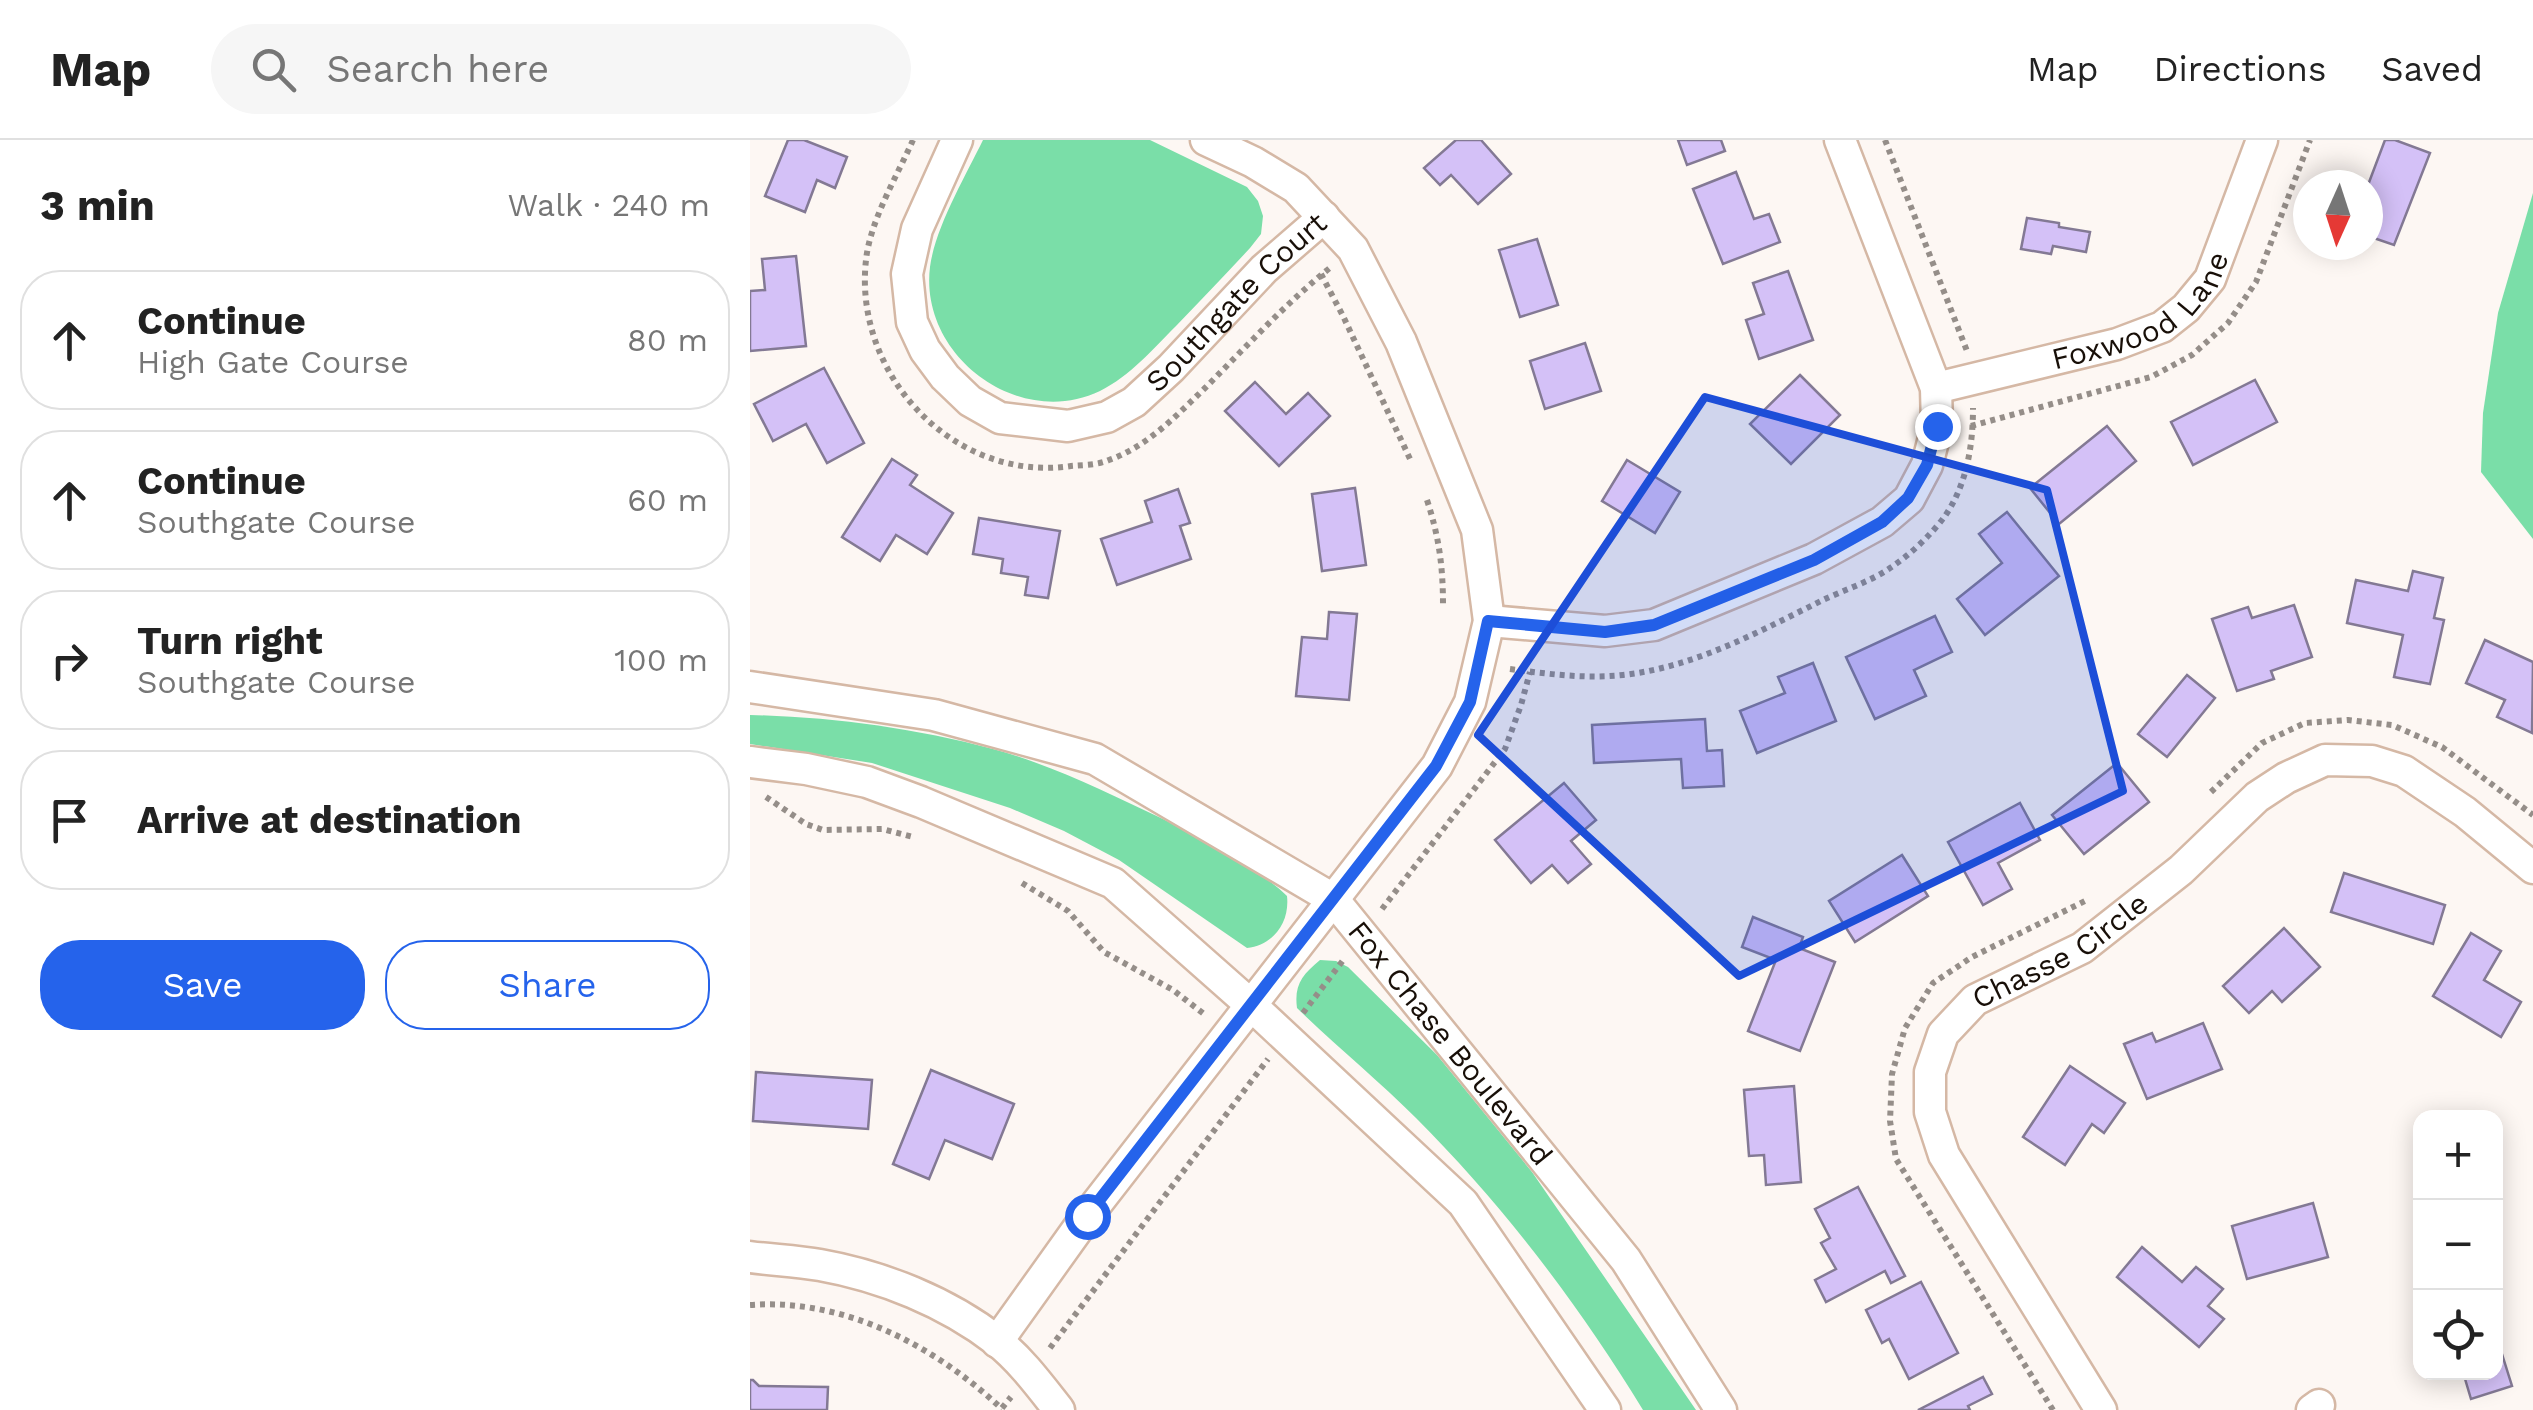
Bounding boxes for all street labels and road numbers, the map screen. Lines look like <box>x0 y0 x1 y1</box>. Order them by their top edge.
street label: Southgate Court <box>1139 205 1334 399</box>
street label: Foxwood Lane <box>2048 247 2236 376</box>
street label: Chasse Circle <box>1966 885 2155 1016</box>
street label: Fox Chase Boulevard <box>1341 914 1560 1172</box>

